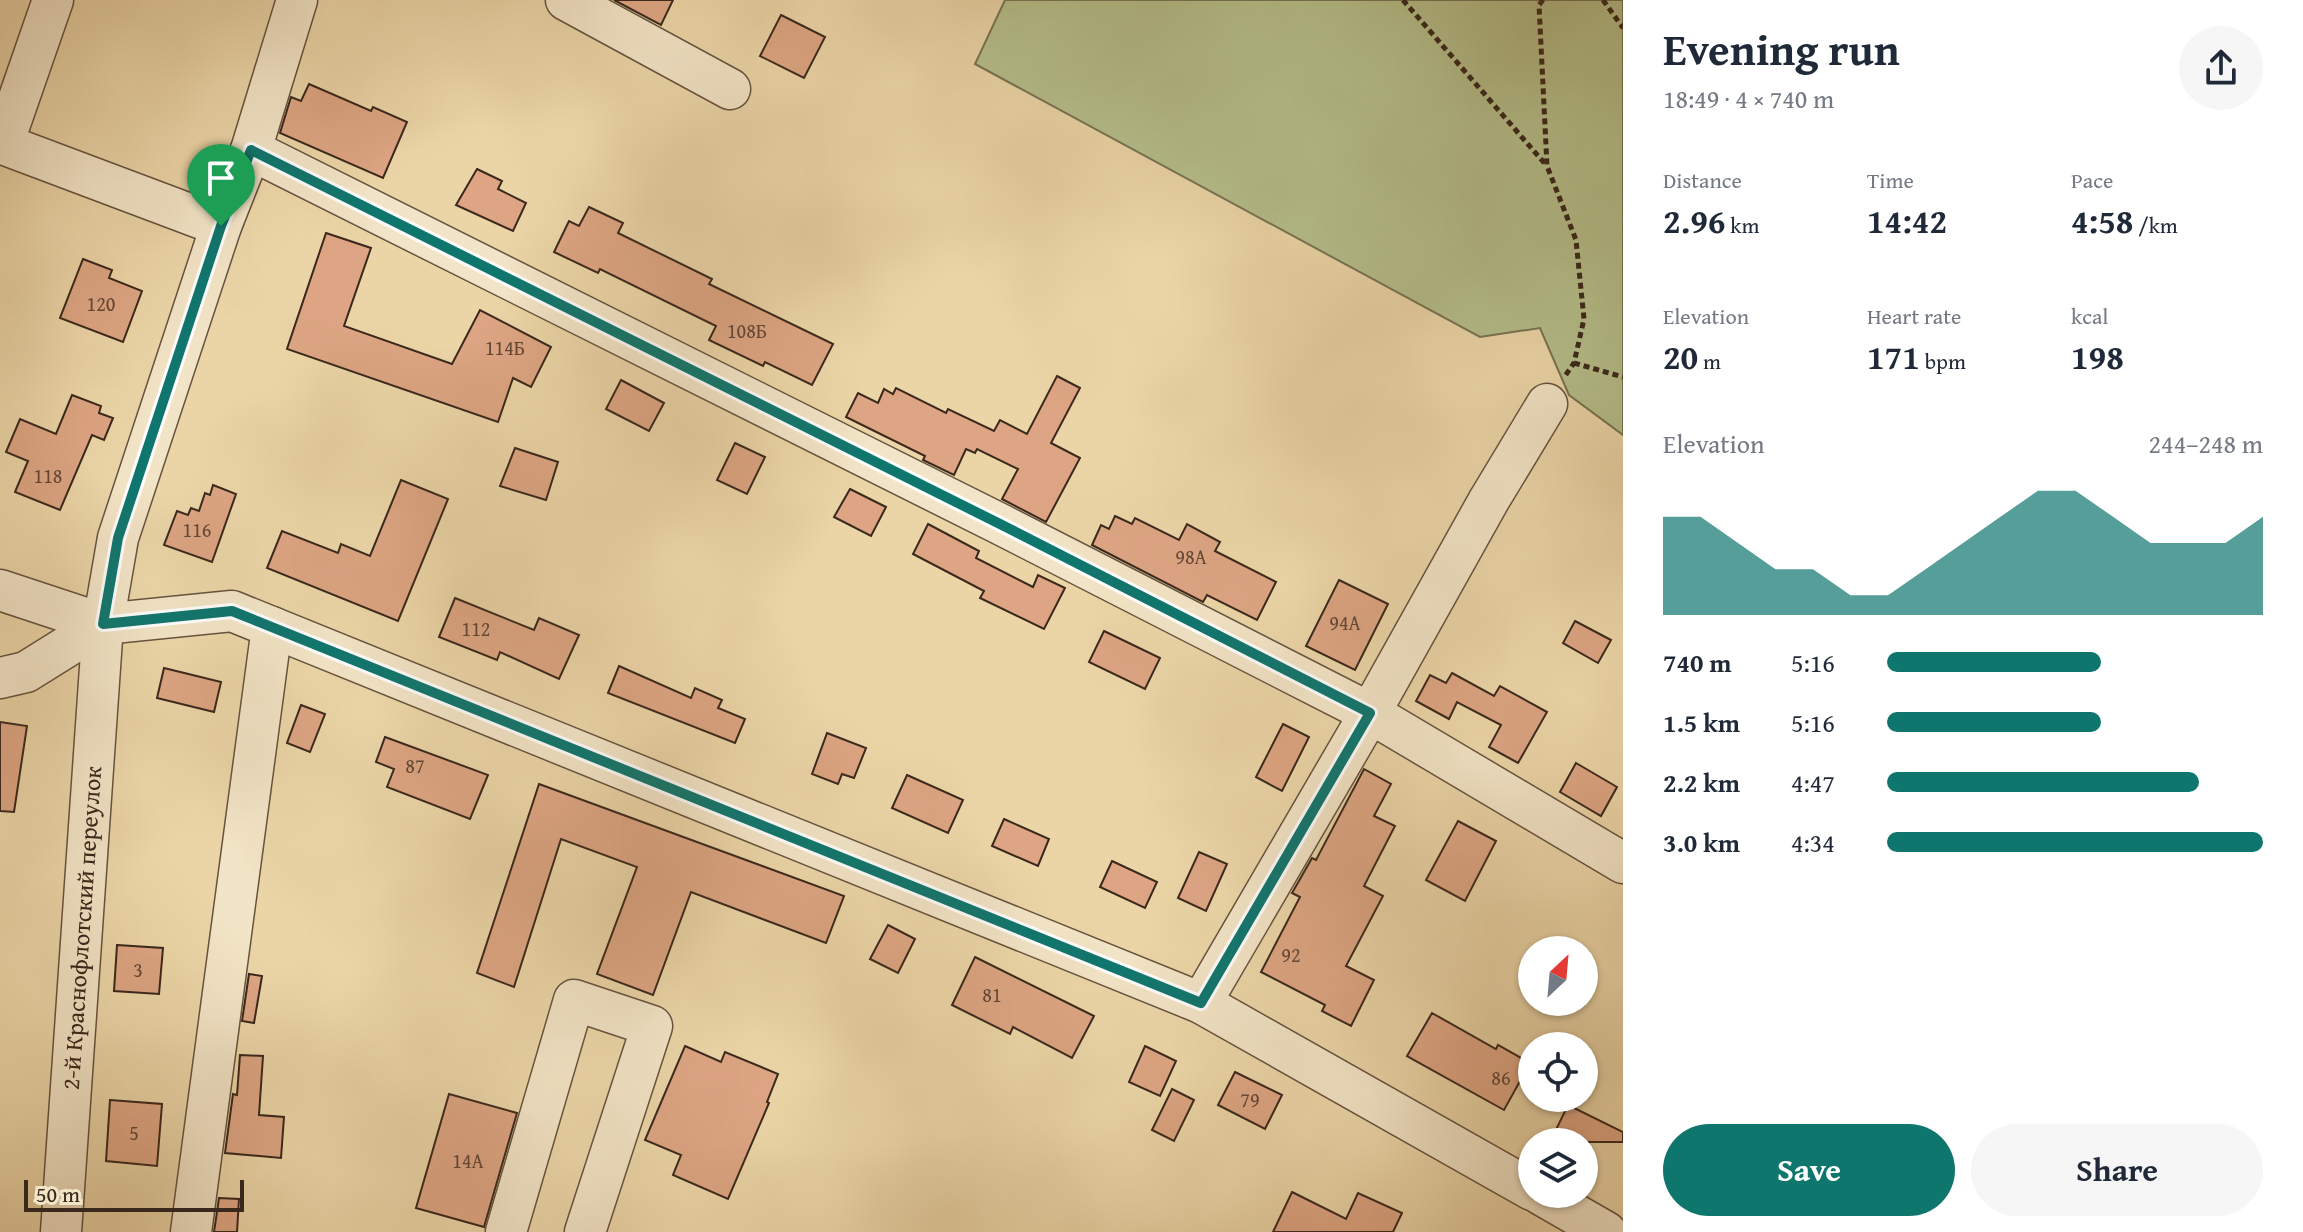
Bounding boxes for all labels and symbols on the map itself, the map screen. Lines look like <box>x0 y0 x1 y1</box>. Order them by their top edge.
pin <box>187 144 255 226</box>
house number: 120 <box>87 289 115 318</box>
house number: 108Б <box>727 316 767 345</box>
house number: 114Б <box>485 333 525 362</box>
house number: 118 <box>34 461 62 490</box>
house number: 116 <box>183 515 211 544</box>
house number: 98А <box>1175 542 1207 571</box>
house number: 94А <box>1329 608 1361 637</box>
house number: 112 <box>462 614 490 643</box>
house number: 87 <box>405 751 425 780</box>
street label: 2-й Краснофлотский переулок <box>53 764 110 1091</box>
north arrow <box>1518 936 1598 1016</box>
house number: 92 <box>1281 940 1301 969</box>
house number: 3 <box>133 955 143 984</box>
house number: 81 <box>982 980 1002 1009</box>
house number: 86 <box>1491 1063 1511 1092</box>
house number: 79 <box>1240 1085 1260 1114</box>
house number: 5 <box>129 1118 139 1147</box>
house number: 14А <box>452 1146 484 1175</box>
scale bar <box>24 1176 244 1212</box>

